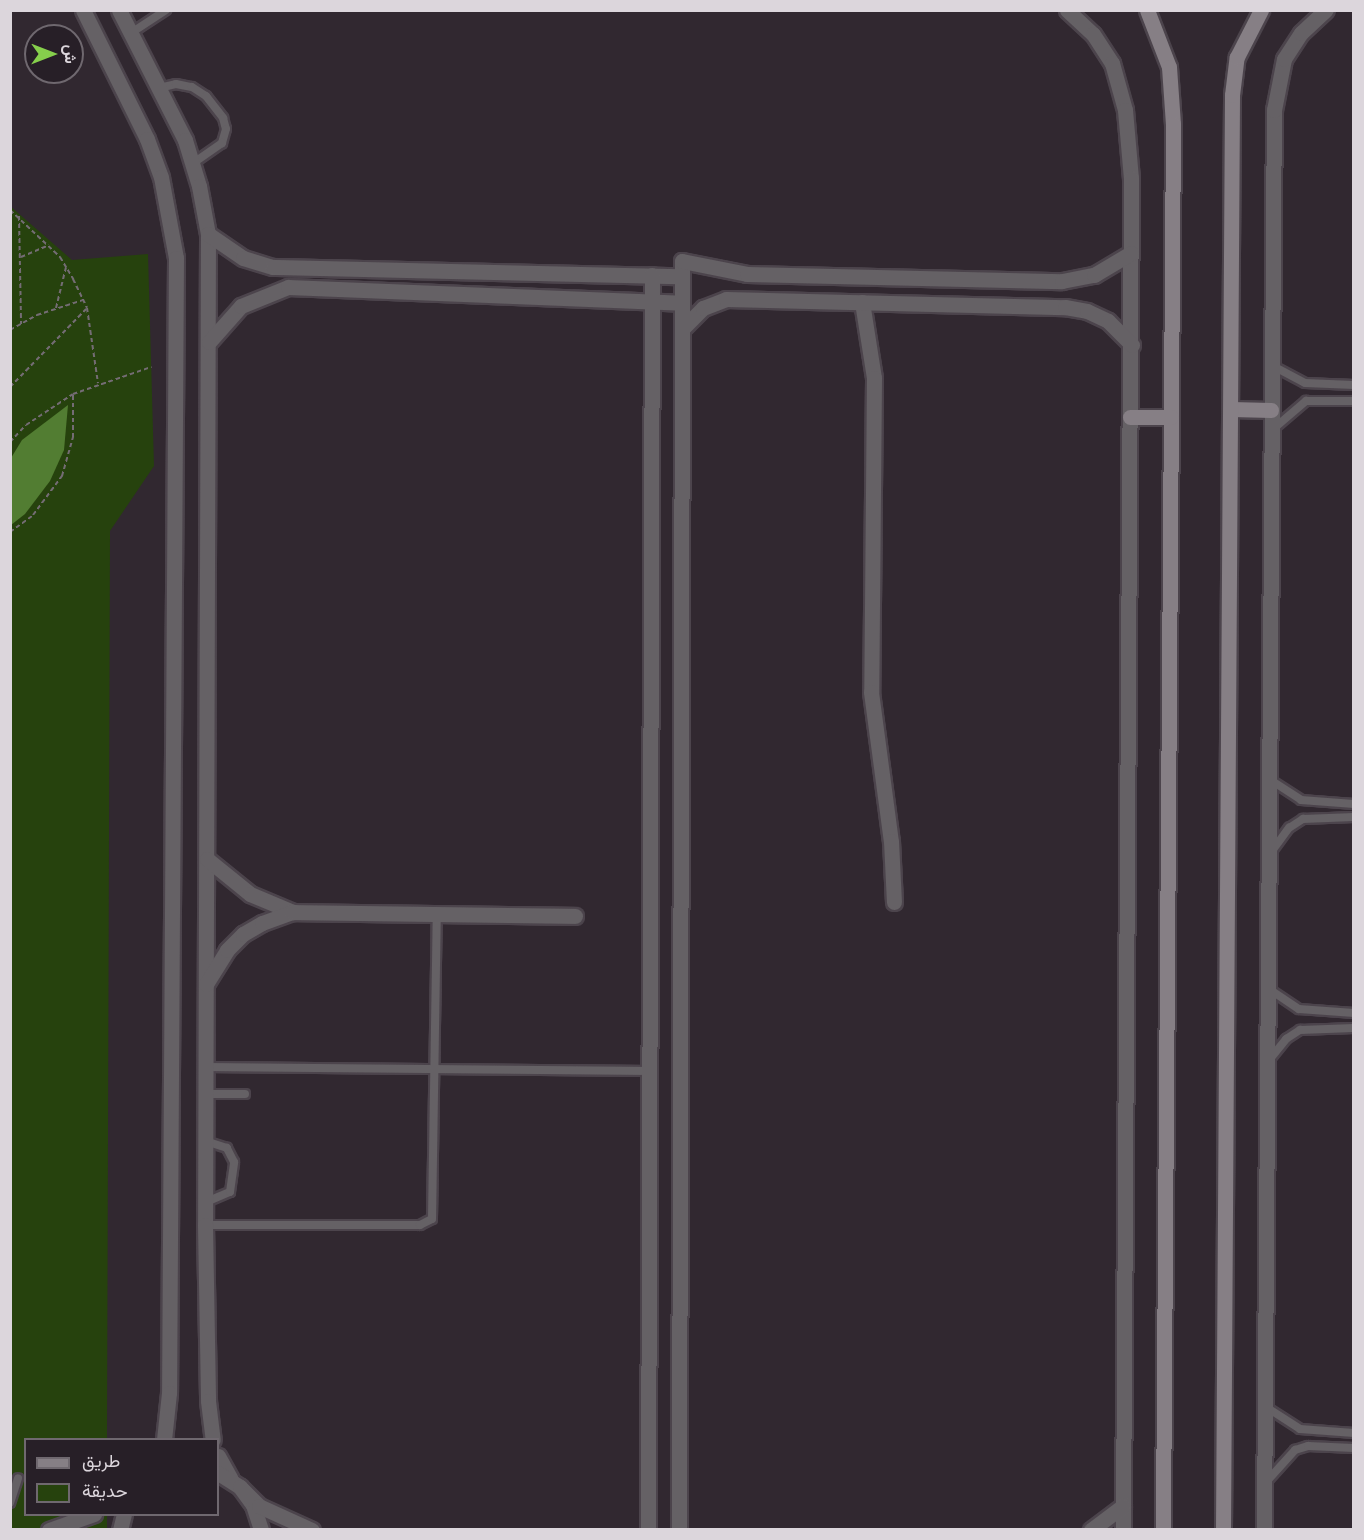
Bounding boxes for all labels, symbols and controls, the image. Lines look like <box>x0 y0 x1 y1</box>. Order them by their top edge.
north arrow <box>24 24 84 84</box>
text: ش <box>60 44 81 64</box>
legend <box>24 1438 219 1516</box>
text: طريق <box>82 1449 120 1472</box>
text: حديقة <box>82 1479 128 1502</box>

